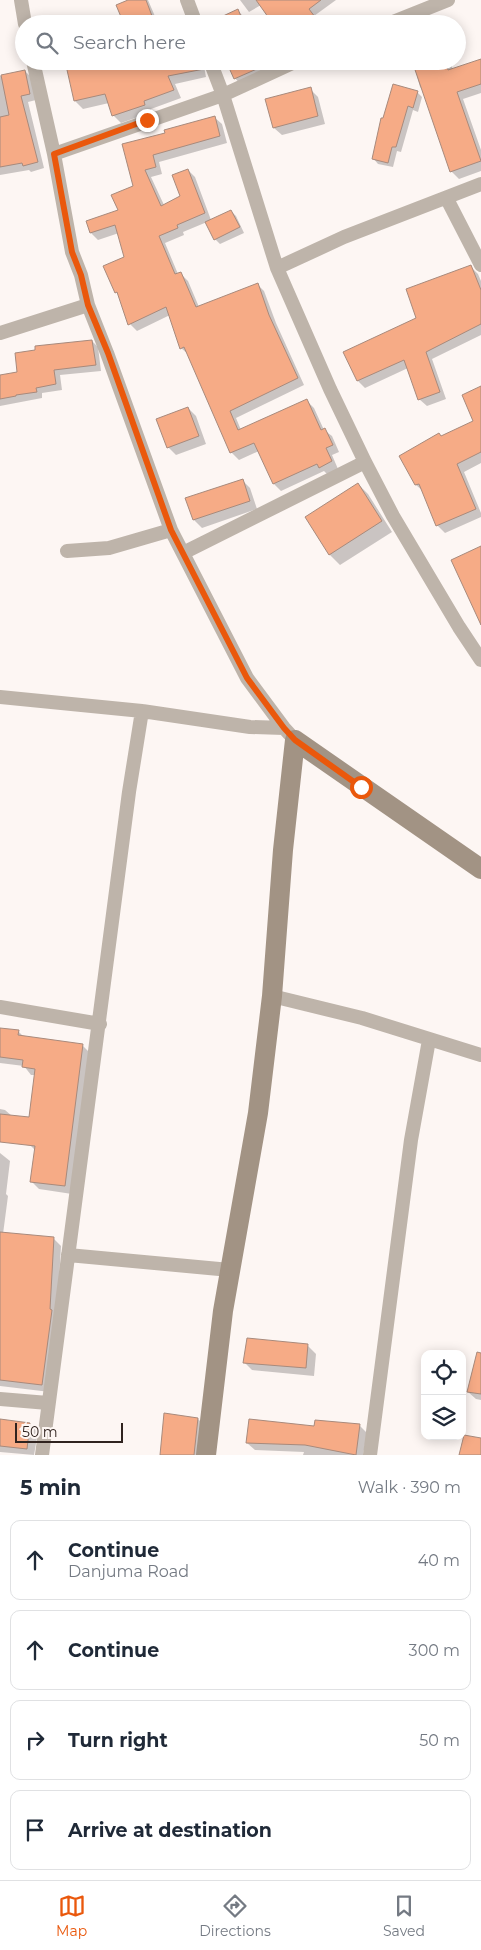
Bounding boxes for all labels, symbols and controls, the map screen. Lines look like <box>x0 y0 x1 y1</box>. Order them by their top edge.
search box <box>15 15 466 70</box>
icon: search <box>33 29 61 57</box>
text: Search here <box>73 31 186 54</box>
route end <box>136 109 159 132</box>
route start <box>350 776 373 799</box>
map controls <box>421 1350 466 1440</box>
button: locate <box>421 1350 466 1395</box>
button: layers <box>421 1395 466 1440</box>
scale bar <box>15 1420 122 1443</box>
text: 50 m <box>22 1423 58 1441</box>
text: 5 min <box>20 1475 81 1500</box>
text: Walk · 390 m <box>358 1478 461 1497</box>
text: Continue <box>68 1539 159 1562</box>
icon: ahead <box>21 1546 49 1574</box>
text: 40 m <box>418 1551 460 1570</box>
text: Danjuma Road <box>68 1562 189 1581</box>
icon: ahead <box>21 1636 49 1664</box>
text: Continue <box>68 1639 159 1662</box>
text: 300 m <box>409 1641 460 1660</box>
icon: right <box>21 1726 49 1754</box>
text: Turn right <box>68 1729 168 1752</box>
text: 50 m <box>419 1731 460 1750</box>
icon: arrive <box>21 1816 49 1844</box>
text: Arrive at destination <box>68 1819 272 1842</box>
tab: Map <box>56 1892 87 1940</box>
tab: Directions <box>199 1892 271 1940</box>
tab: Saved <box>383 1892 425 1940</box>

